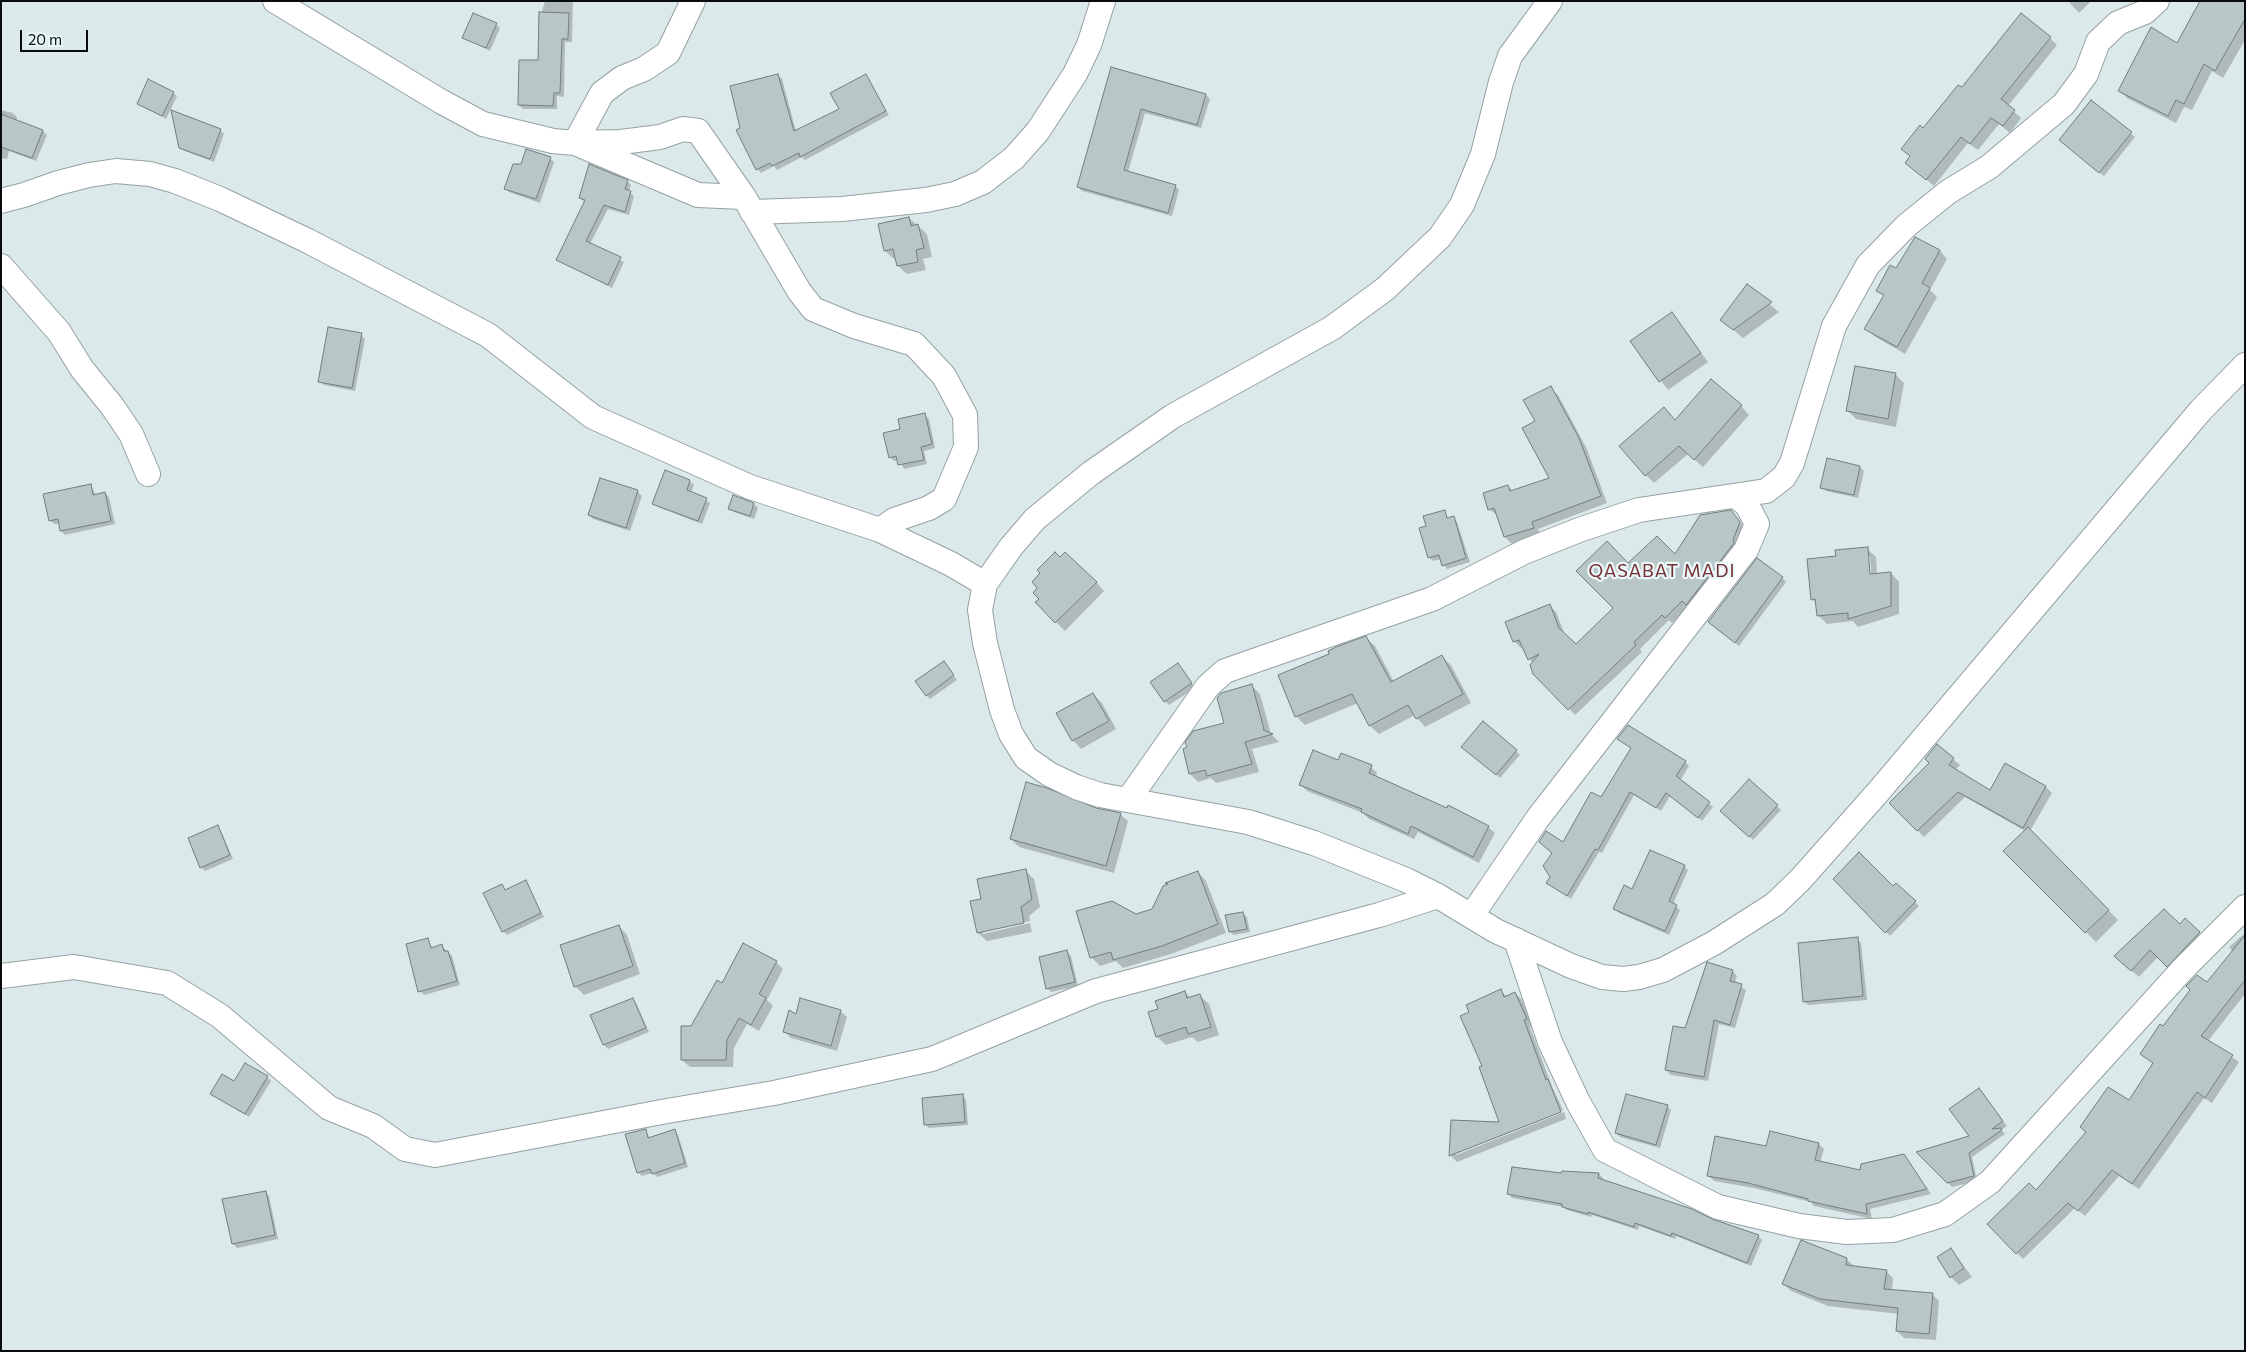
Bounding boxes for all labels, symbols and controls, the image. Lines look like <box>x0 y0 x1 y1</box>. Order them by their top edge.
scale bar <box>22 20 90 52</box>
text: 20 m <box>28 30 62 48</box>
district label: QASABAT MADI <box>1587 560 1737 582</box>

